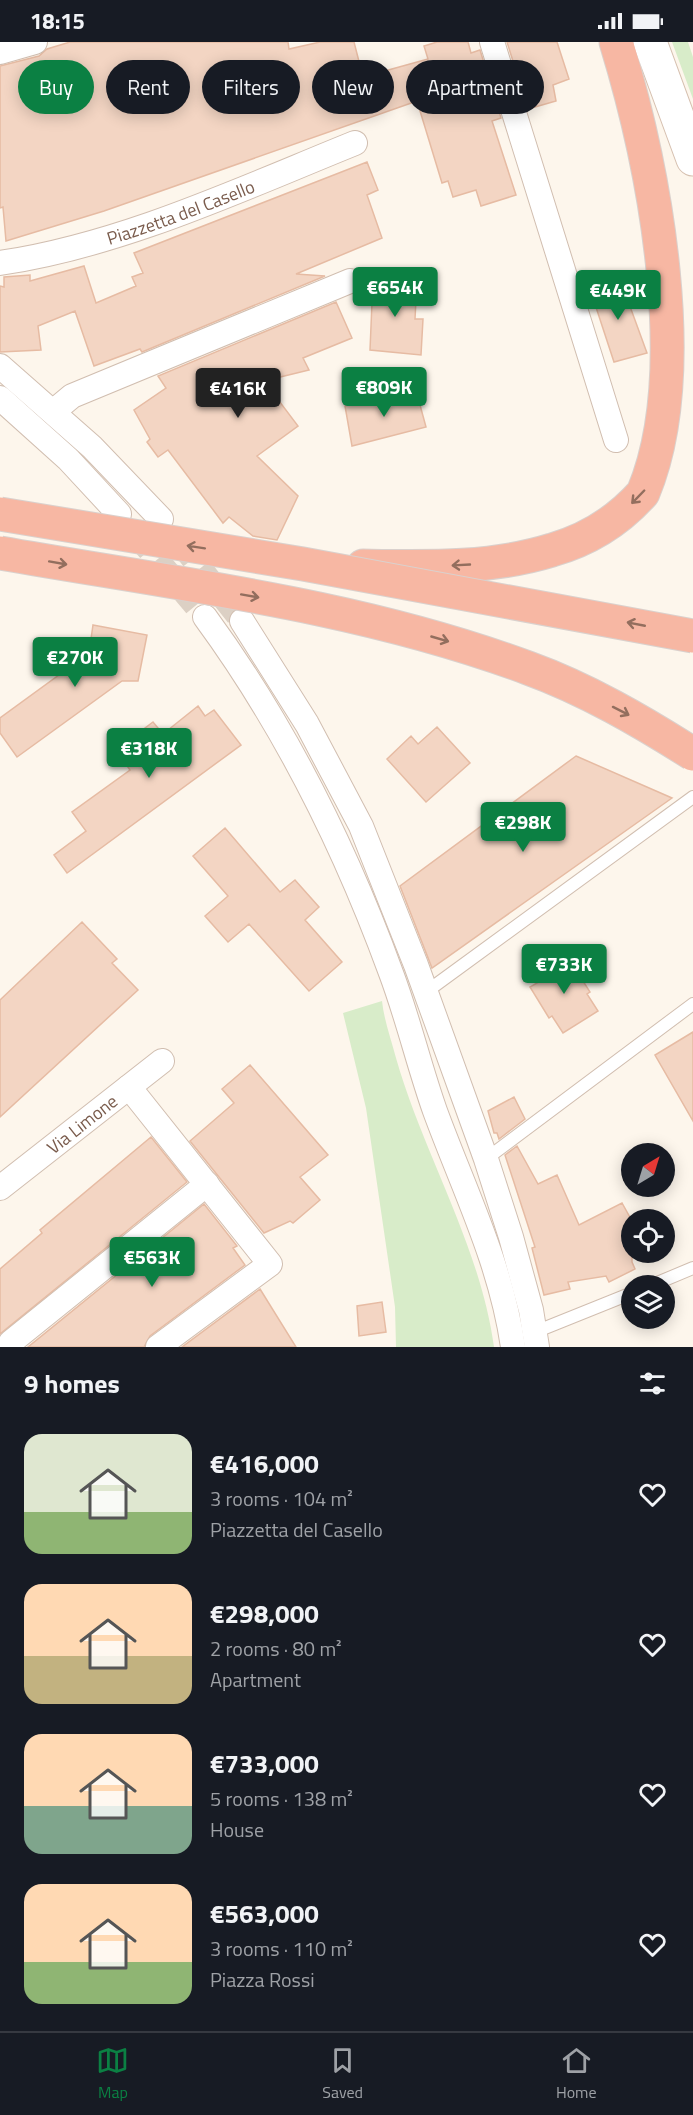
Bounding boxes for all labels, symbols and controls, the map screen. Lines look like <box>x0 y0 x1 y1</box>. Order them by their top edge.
text: 18:15 <box>30 4 85 38</box>
chip: Buy <box>18 60 94 114</box>
chip: Rent <box>106 60 190 114</box>
chip: Filters <box>202 60 300 114</box>
chip: New <box>312 60 394 114</box>
chip: Apartment <box>406 60 544 114</box>
street label: Piazzetta del Casello <box>103 172 259 251</box>
pin: €654K <box>353 267 437 318</box>
pin: €449K <box>576 270 660 321</box>
text: €654K <box>367 271 423 302</box>
text: €449K <box>590 274 646 305</box>
pin: €809K <box>342 367 426 418</box>
pin: €416K <box>196 368 280 419</box>
text: €809K <box>356 371 412 402</box>
text: €416K <box>210 372 266 403</box>
one-way arrow <box>631 490 645 505</box>
one-way arrow <box>186 541 206 552</box>
one-way arrow <box>47 558 67 569</box>
one-way arrow <box>451 560 471 571</box>
one-way arrow <box>240 591 259 602</box>
one-way arrow <box>626 618 646 629</box>
one-way arrow <box>430 634 449 645</box>
pin: €270K <box>33 637 117 688</box>
text: €270K <box>47 641 103 672</box>
one-way arrow <box>611 706 629 718</box>
pin: €318K <box>107 728 191 779</box>
text: €318K <box>121 732 177 763</box>
pin: €298K <box>481 802 565 853</box>
text: €298K <box>495 806 551 837</box>
pin: €733K <box>522 944 606 995</box>
text: €733K <box>536 948 592 979</box>
street label: Via Limone <box>41 1087 123 1160</box>
north arrow <box>621 1143 675 1197</box>
map controls <box>621 1143 675 1329</box>
button: locate <box>621 1209 675 1263</box>
pin: €563K <box>110 1237 194 1288</box>
text: €563K <box>124 1241 180 1272</box>
button: layers <box>621 1275 675 1329</box>
text: 9 homes <box>24 1364 120 1403</box>
icon: filters <box>636 1367 669 1400</box>
text: €416,000 <box>210 1444 319 1483</box>
icon: home <box>72 1458 144 1530</box>
icon: heart <box>636 1478 669 1511</box>
text: 3 rooms · 104 m² <box>210 1483 353 1514</box>
text: Piazzetta del Casello <box>210 1514 383 1545</box>
text: €298,000 <box>210 1594 319 1633</box>
icon: home <box>72 1608 144 1680</box>
icon: heart <box>636 1628 669 1661</box>
text: 2 rooms · 80 m² <box>210 1633 342 1664</box>
text: Apartment <box>210 1664 301 1695</box>
text: €733,000 <box>210 1744 319 1783</box>
icon: home <box>72 1758 144 1830</box>
icon: heart <box>636 1778 669 1811</box>
text: 5 rooms · 138 m² <box>210 1783 353 1814</box>
text: House <box>210 1814 264 1845</box>
text: €563,000 <box>210 1894 319 1933</box>
icon: home <box>72 1908 144 1980</box>
icon: heart <box>636 1928 669 1961</box>
text: 3 rooms · 110 m² <box>210 1933 353 1964</box>
text: Piazza Rossi <box>210 1964 315 1995</box>
tab: Map <box>96 2044 129 2104</box>
tab: Saved <box>322 2044 363 2104</box>
tab: Home <box>556 2044 597 2104</box>

